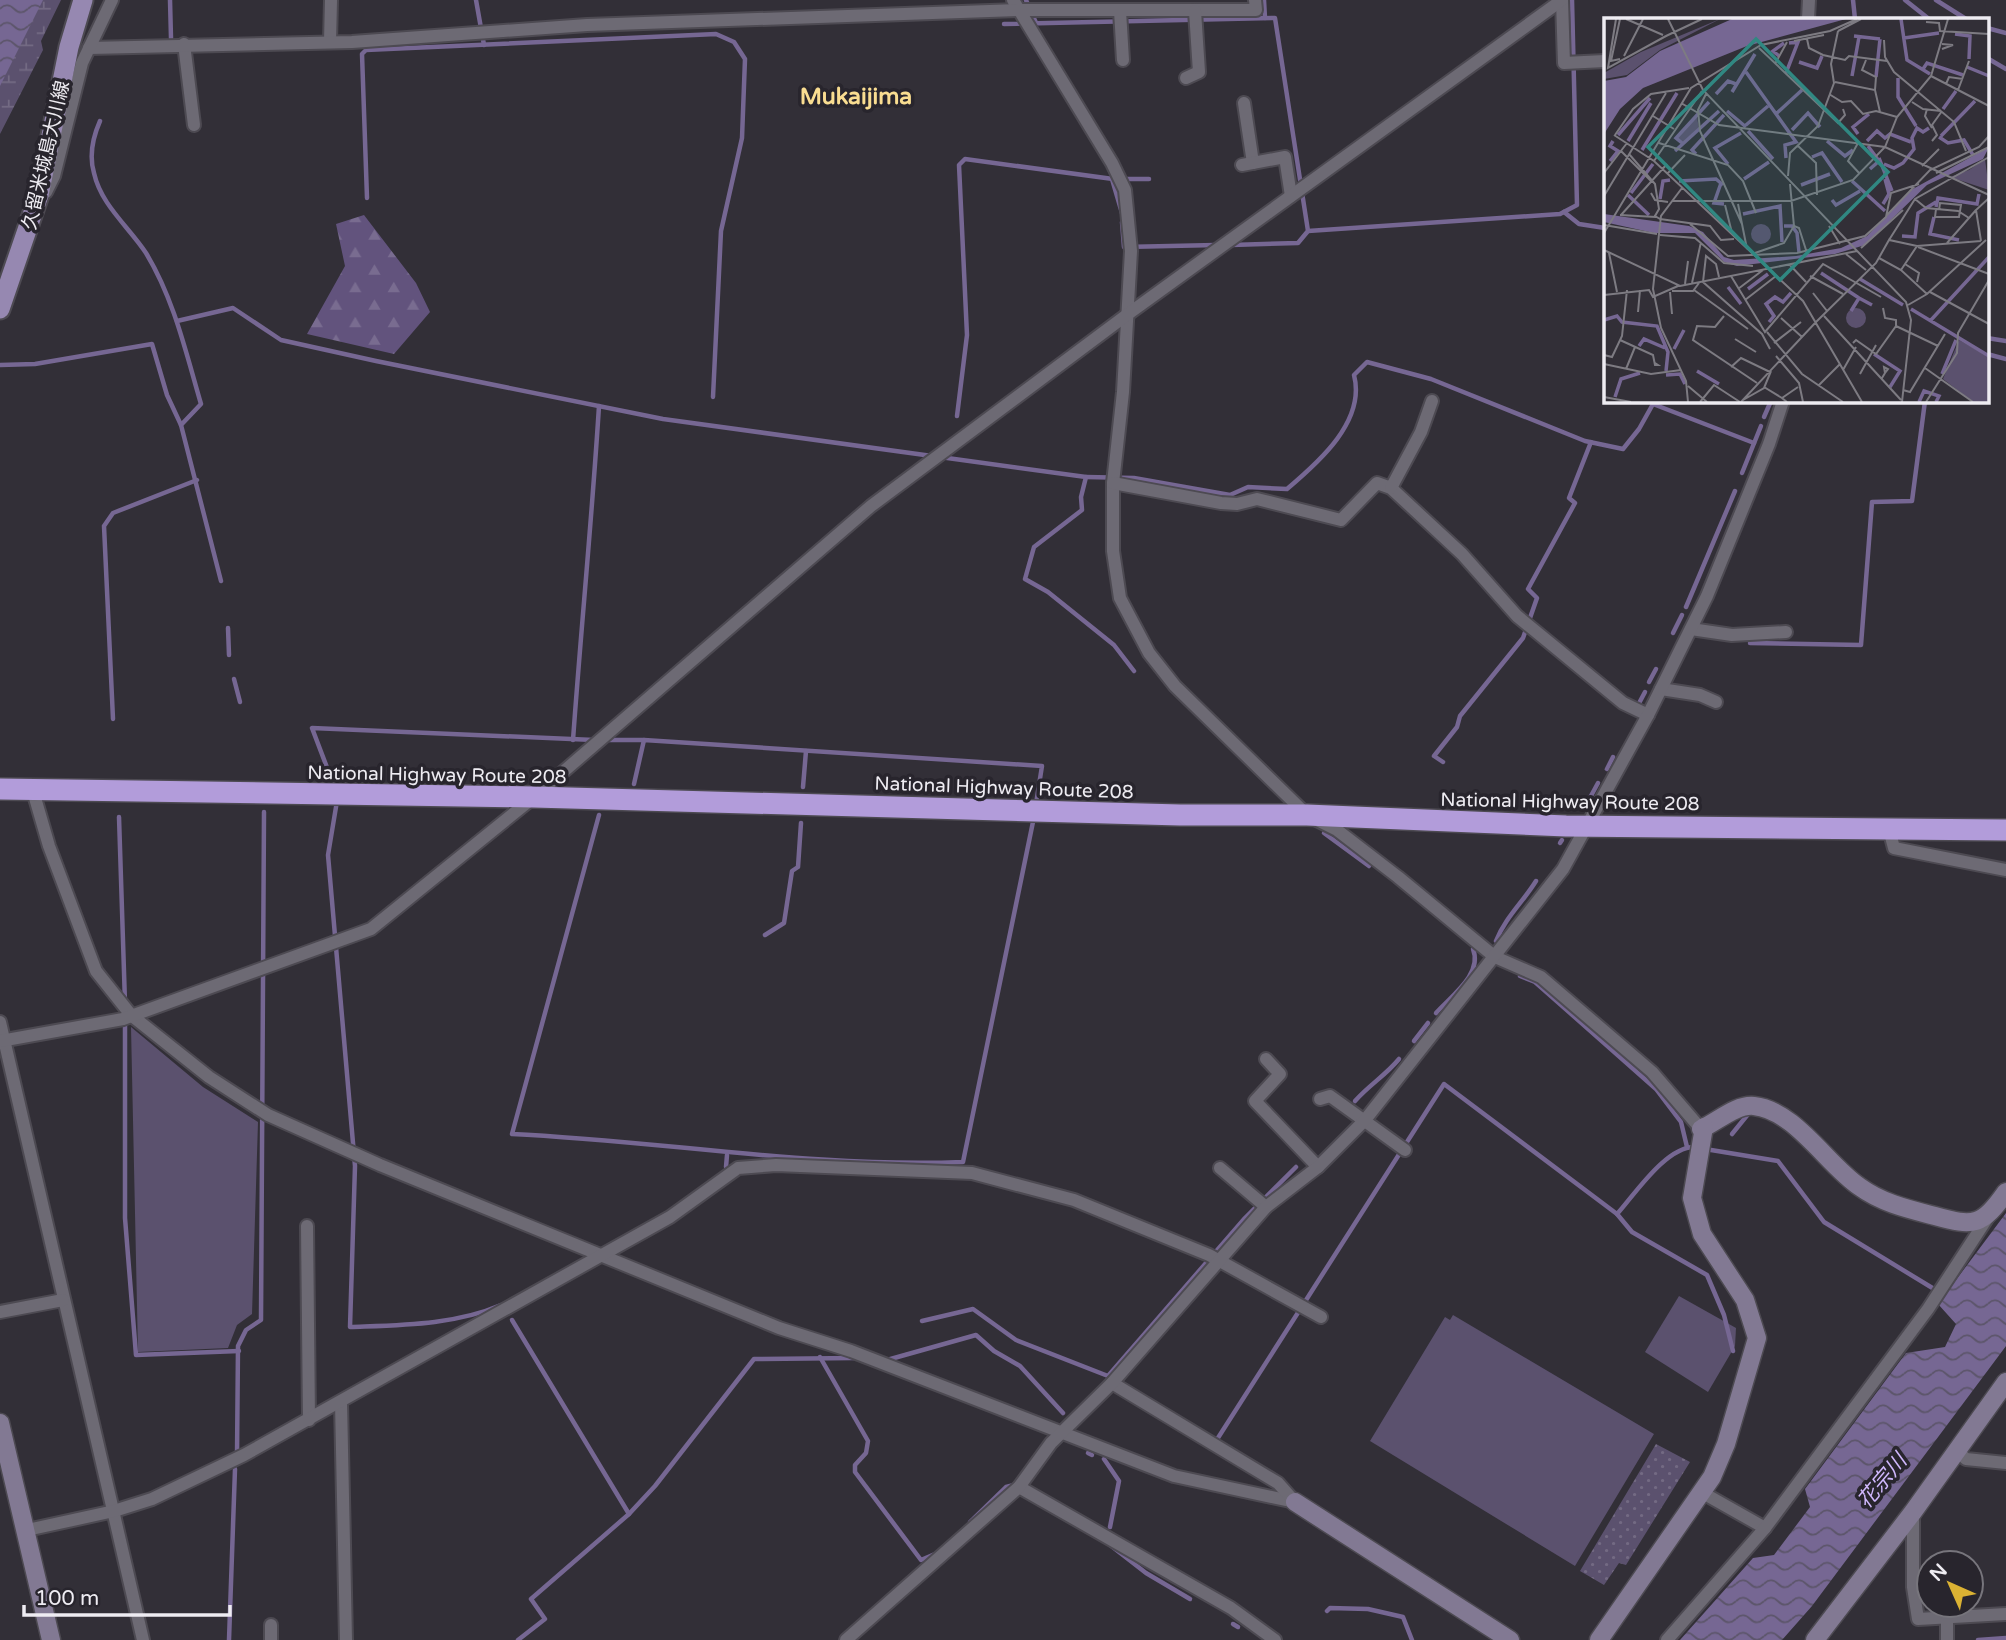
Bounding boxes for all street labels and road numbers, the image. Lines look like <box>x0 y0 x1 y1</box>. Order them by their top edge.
street label: 久留米城島大川線 <box>18 79 74 232</box>
street label: National Highway Route 208 <box>307 762 567 788</box>
street label: National Highway Route 208 <box>874 772 1134 804</box>
street label: National Highway Route 208 <box>1440 789 1700 815</box>

